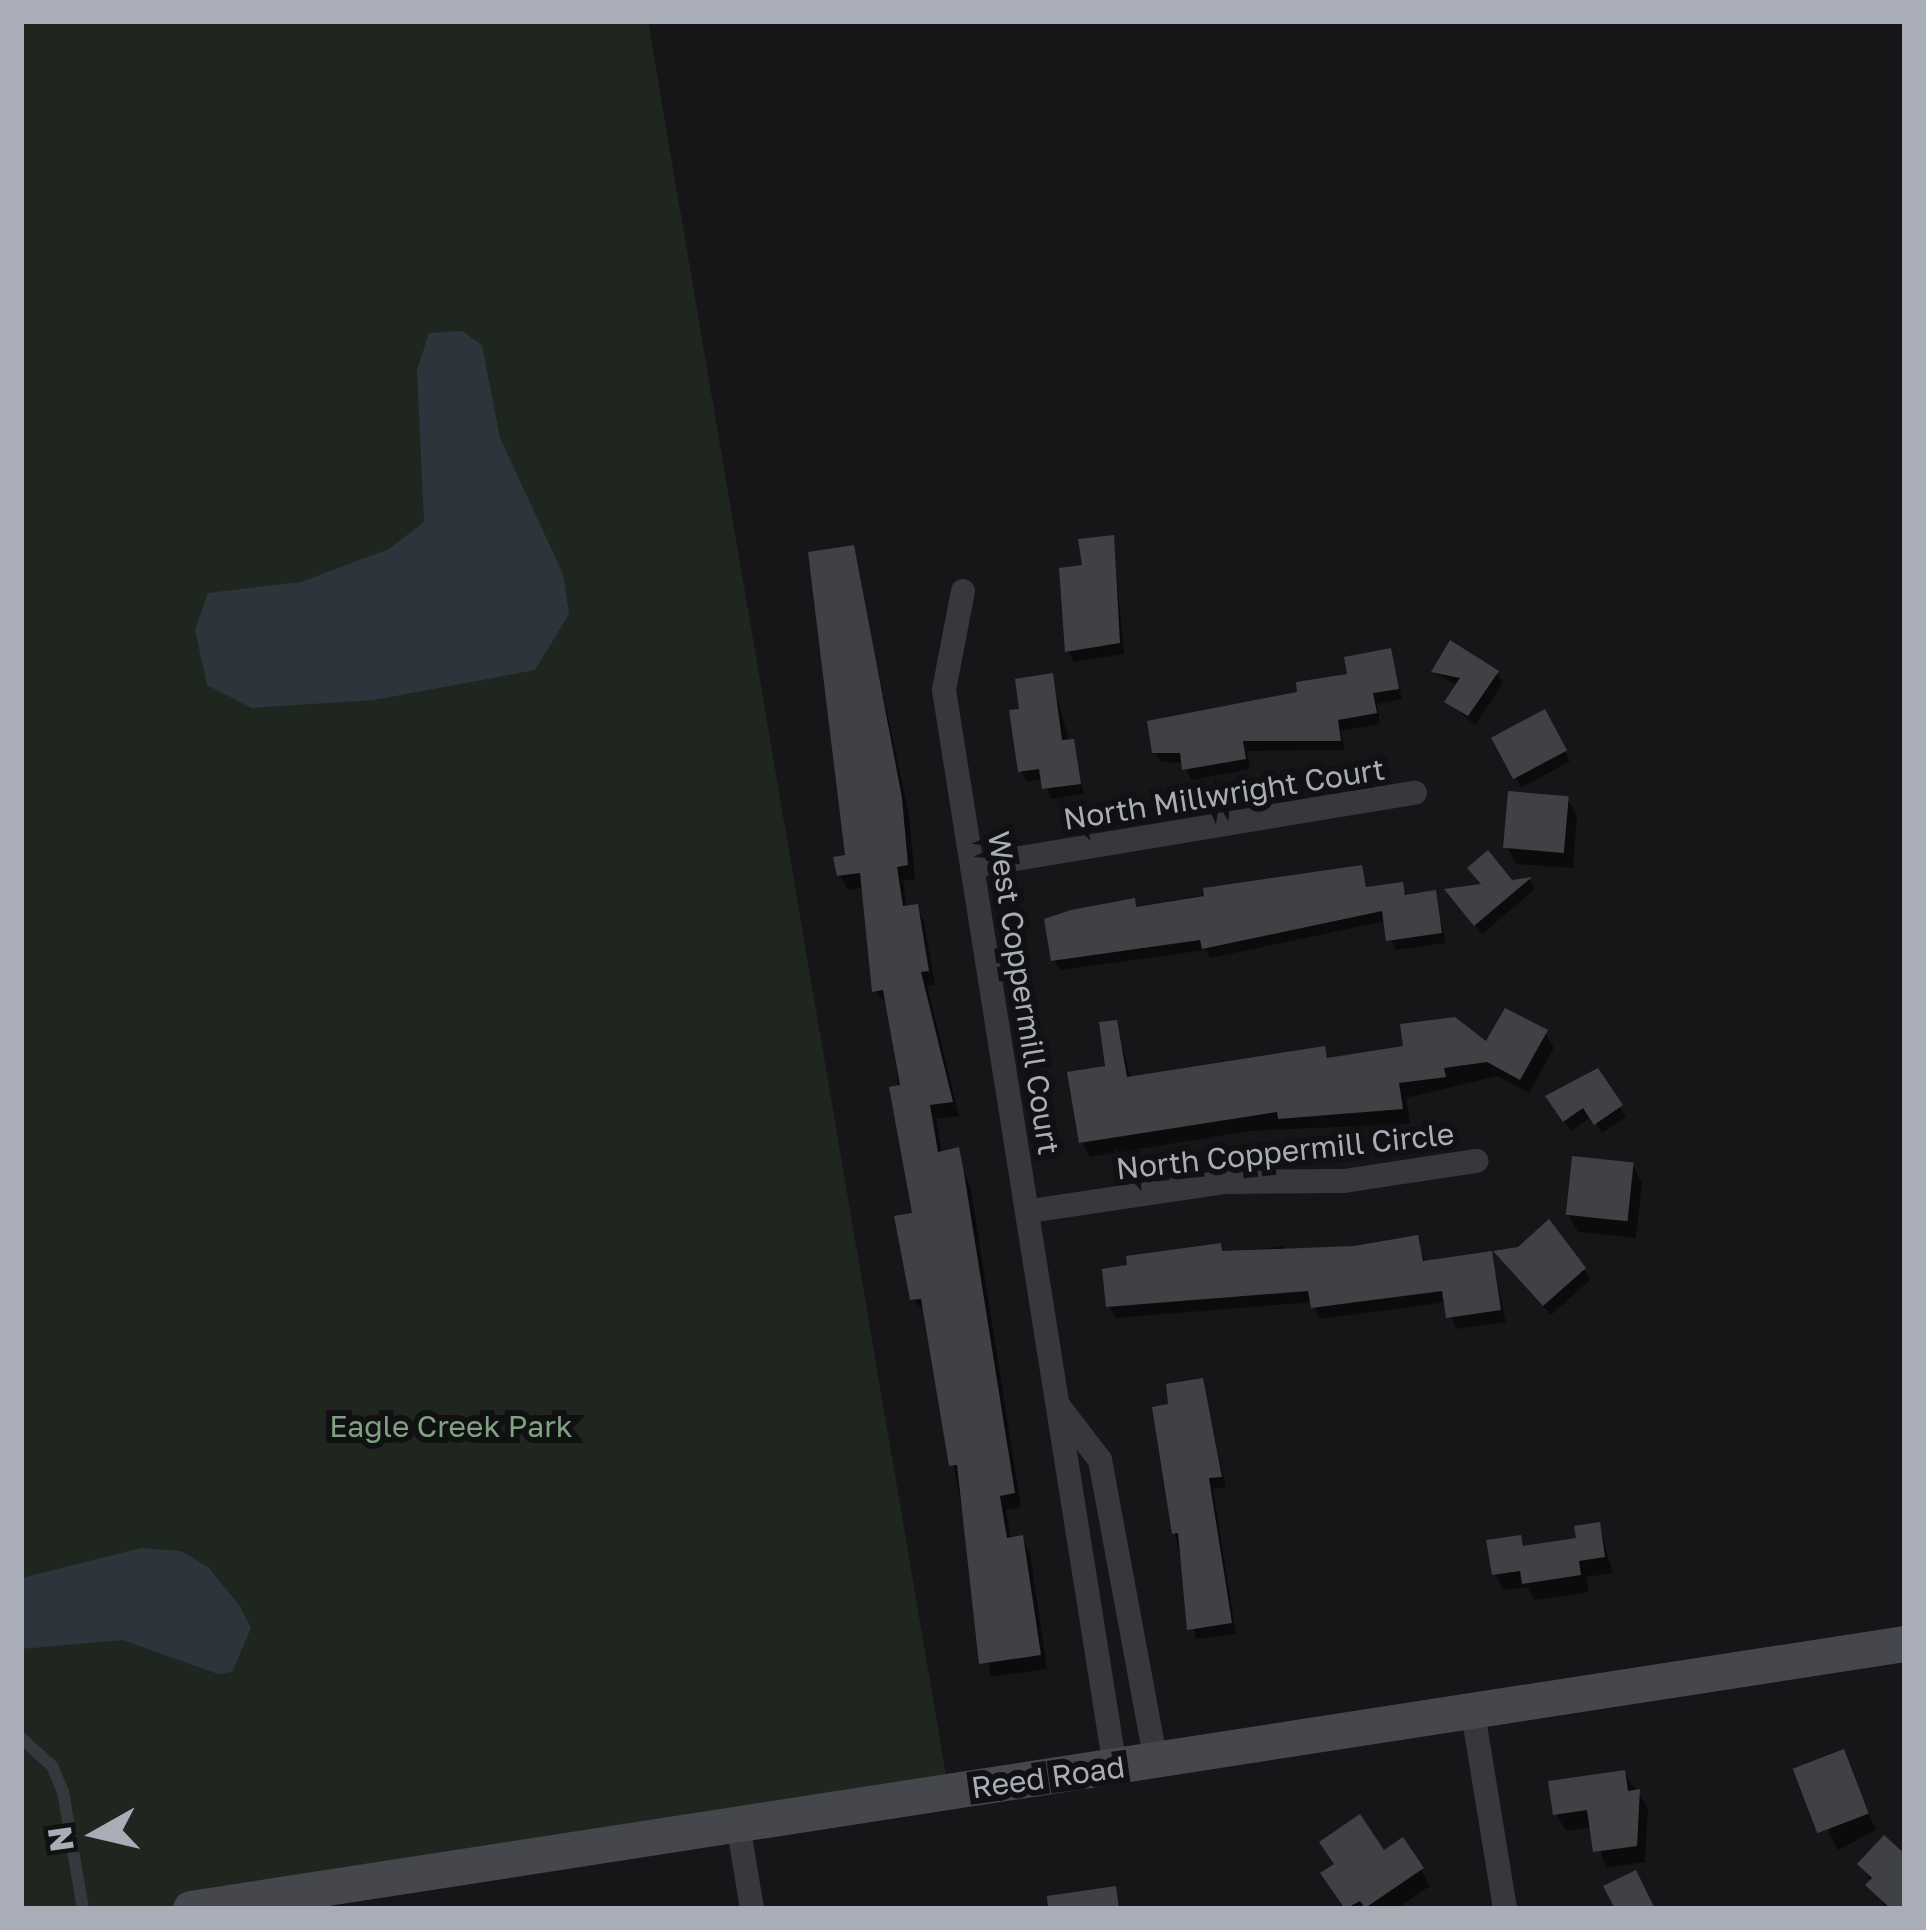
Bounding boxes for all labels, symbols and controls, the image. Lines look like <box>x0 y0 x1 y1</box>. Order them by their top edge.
street label: North Millwright Court <box>1061 751 1387 837</box>
street label: West Coppermill Court <box>981 829 1067 1157</box>
street label: North Coppermill Circle <box>1114 1115 1456 1187</box>
park label: Eagle Creek Park <box>329 1408 573 1444</box>
street label: Reed Road <box>969 1748 1127 1806</box>
north arrow <box>36 1774 156 1894</box>
text: N <box>39 1824 81 1854</box>

